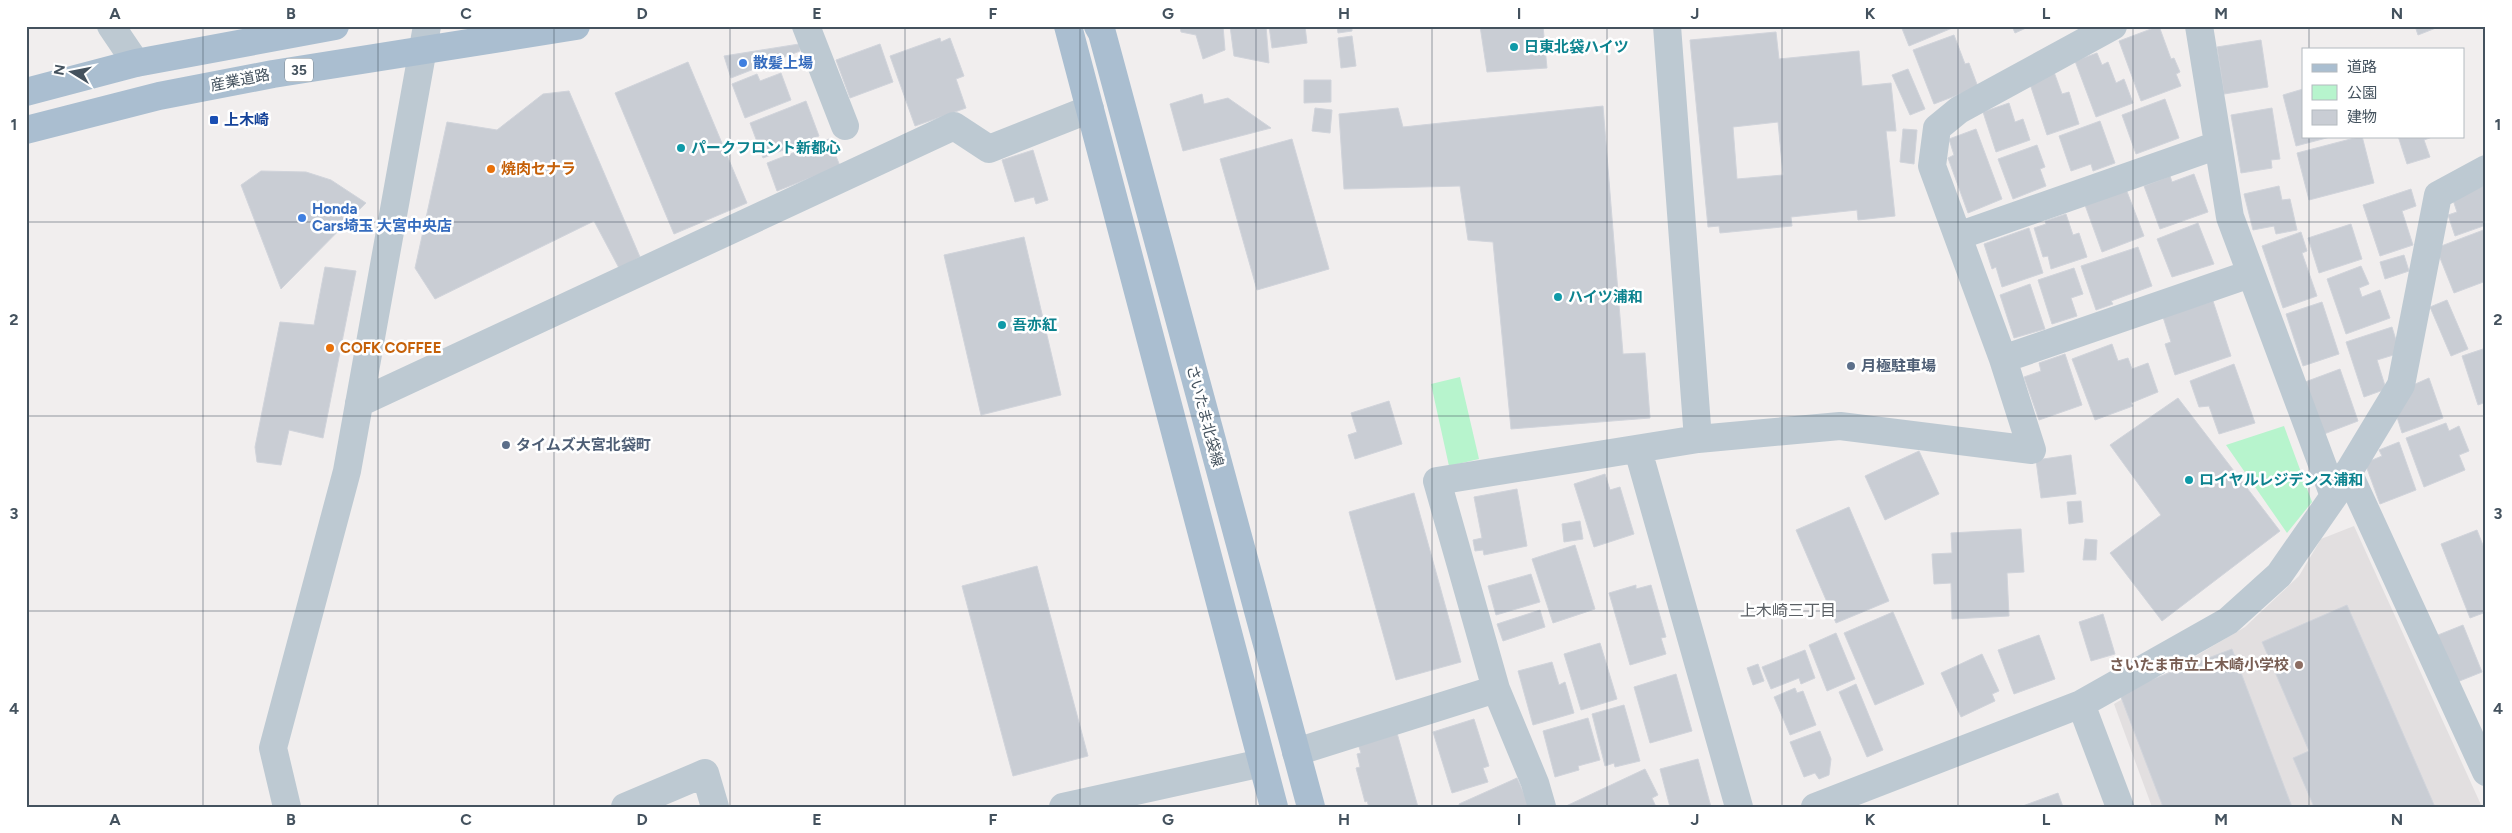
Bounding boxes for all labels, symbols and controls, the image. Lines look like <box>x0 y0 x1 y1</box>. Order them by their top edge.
text: A <box>109 4 121 23</box>
text: B <box>286 4 296 23</box>
text: C <box>460 4 472 23</box>
text: D <box>636 4 648 23</box>
text: E <box>812 4 822 23</box>
text: F <box>989 4 998 23</box>
text: G <box>1162 4 1174 23</box>
text: H <box>1338 4 1350 23</box>
text: I <box>1517 4 1521 23</box>
text: J <box>1691 4 1699 23</box>
text: K <box>1865 4 1876 23</box>
text: L <box>2042 4 2051 23</box>
text: M <box>2214 4 2228 23</box>
text: N <box>2391 4 2403 23</box>
place label: 日東北袋ハイツ <box>1524 38 1629 56</box>
marker: 日東北袋ハイツ <box>1508 41 1520 53</box>
north arrow <box>48 48 98 98</box>
legend <box>2302 48 2464 138</box>
place label: 散髪上場 <box>753 54 813 72</box>
marker: 散髪上場 <box>737 57 749 69</box>
road number: 35 <box>285 58 313 82</box>
text: 道路 <box>2347 58 2377 76</box>
text: N <box>50 63 69 77</box>
street label: 産業道路 <box>209 65 271 95</box>
text: 公園 <box>2347 84 2377 102</box>
text: 建物 <box>2347 108 2377 126</box>
place label: 上木崎 <box>224 111 269 129</box>
marker: 上木崎 <box>208 114 220 126</box>
text: 1 <box>11 115 17 134</box>
text: 1 <box>2495 115 2501 134</box>
place label: パークフロント新都心 <box>691 139 841 157</box>
marker: パークフロント新都心 <box>675 142 687 154</box>
place label: 焼肉セナラ <box>501 160 576 178</box>
marker: 焼肉セナラ <box>485 163 497 175</box>
place label: Honda Cars埼玉 大宮中央店 <box>312 200 452 235</box>
marker: Honda Cars埼玉 大宮中央店 <box>296 212 308 224</box>
place label: ハイツ浦和 <box>1568 288 1643 306</box>
marker: ハイツ浦和 <box>1552 291 1564 303</box>
text: 2 <box>9 310 19 329</box>
text: 2 <box>2493 310 2503 329</box>
place label: 吾亦紅 <box>1012 316 1057 334</box>
marker: 吾亦紅 <box>996 319 1008 331</box>
place label: COFK COFFEE <box>340 339 442 357</box>
marker: COFK COFFEE <box>324 342 336 354</box>
place label: 月極駐車場 <box>1861 357 1936 375</box>
marker: 月極駐車場 <box>1845 360 1857 372</box>
street label: さいたま北袋線 <box>1183 363 1227 469</box>
place label: タイムズ大宮北袋町 <box>516 436 651 454</box>
marker: タイムズ大宮北袋町 <box>500 439 512 451</box>
place label: ロイヤルレジデンス浦和 <box>2199 471 2363 489</box>
marker: ロイヤルレジデンス浦和 <box>2183 474 2195 486</box>
text: 3 <box>10 504 19 523</box>
text: 3 <box>2494 504 2503 523</box>
district label: 上木崎三丁目 <box>1740 601 1836 620</box>
place label: さいたま市立上木崎小学校 <box>2109 656 2289 674</box>
marker: さいたま市立上木崎小学校 <box>2293 659 2305 671</box>
text: 4 <box>9 699 19 718</box>
text: 4 <box>2493 699 2503 718</box>
text: A <box>109 810 121 829</box>
text: B <box>286 810 296 829</box>
text: C <box>460 810 472 829</box>
text: D <box>636 810 648 829</box>
text: E <box>812 810 822 829</box>
text: F <box>989 810 998 829</box>
text: G <box>1162 810 1174 829</box>
text: H <box>1338 810 1350 829</box>
text: I <box>1517 810 1521 829</box>
text: J <box>1691 810 1699 829</box>
text: K <box>1865 810 1876 829</box>
text: L <box>2042 810 2051 829</box>
text: M <box>2214 810 2228 829</box>
text: N <box>2391 810 2403 829</box>

